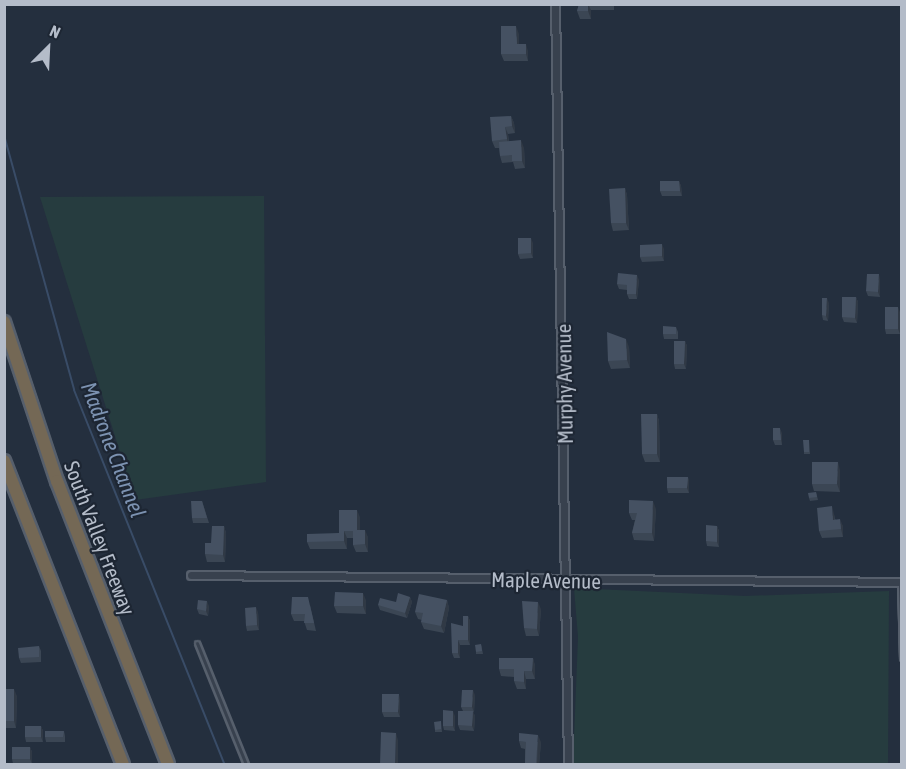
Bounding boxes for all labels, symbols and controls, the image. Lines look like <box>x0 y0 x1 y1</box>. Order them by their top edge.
north arrow <box>18 18 78 78</box>
text: N <box>47 21 63 42</box>
street label: Murphy Avenue <box>550 324 578 444</box>
water label: Madrone Channel <box>75 378 151 522</box>
street label: South Valley Freeway <box>59 457 141 619</box>
street label: Maple Avenue <box>491 566 601 594</box>

